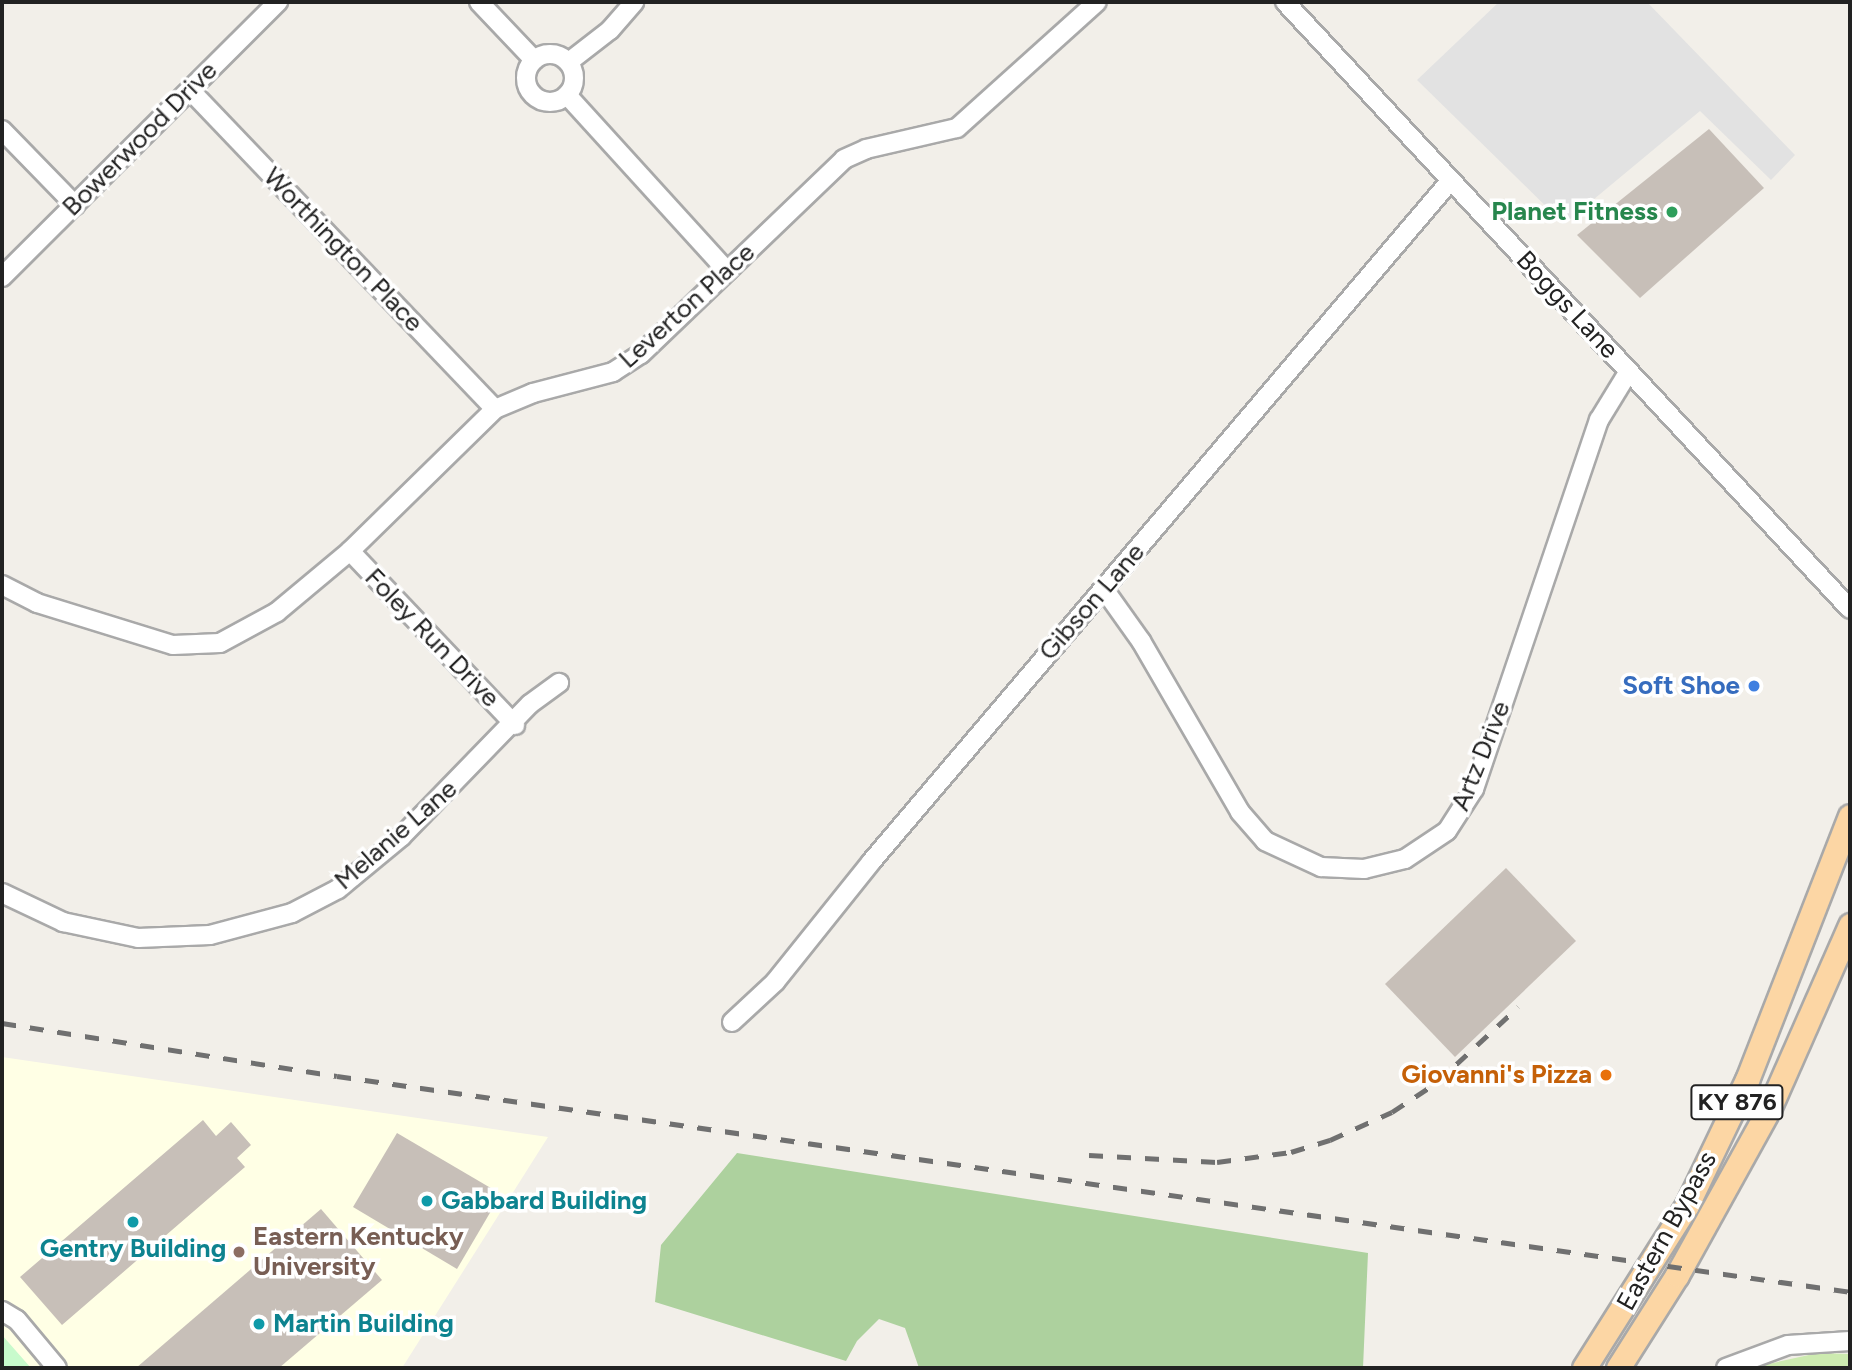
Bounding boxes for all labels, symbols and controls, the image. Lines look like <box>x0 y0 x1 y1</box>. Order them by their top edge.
street label: Bowerwood Drive <box>56 55 224 223</box>
street label: Worthington Place <box>257 161 429 339</box>
place label: Planet Fitness <box>1491 196 1658 228</box>
marker: Planet Fitness <box>1664 204 1680 220</box>
street label: Leverton Place <box>613 237 761 375</box>
street label: Boggs Lane <box>1509 245 1625 365</box>
street label: Gibson Lane <box>1033 537 1151 667</box>
street label: Foley Run Drive <box>358 562 506 714</box>
place label: Soft Shoe <box>1622 670 1740 702</box>
marker: Soft Shoe <box>1746 678 1762 694</box>
street label: Artz Drive <box>1445 697 1517 815</box>
street label: Melanie Lane <box>328 773 464 897</box>
place label: Giovanni's Pizza <box>1401 1059 1592 1091</box>
marker: Giovanni's Pizza <box>1598 1067 1614 1083</box>
road number: KY 876 <box>1690 1082 1784 1122</box>
street label: Eastern Bypass <box>1610 1146 1724 1316</box>
place label: Gabbard Building <box>441 1185 647 1217</box>
marker: Gabbard Building <box>419 1193 435 1209</box>
marker: Gentry Building <box>125 1214 141 1230</box>
place label: Eastern Kentucky University <box>253 1221 464 1282</box>
place label: Gentry Building <box>40 1233 226 1265</box>
marker: Eastern Kentucky University <box>231 1244 247 1260</box>
place label: Martin Building <box>273 1308 454 1340</box>
marker: Martin Building <box>251 1316 267 1332</box>

